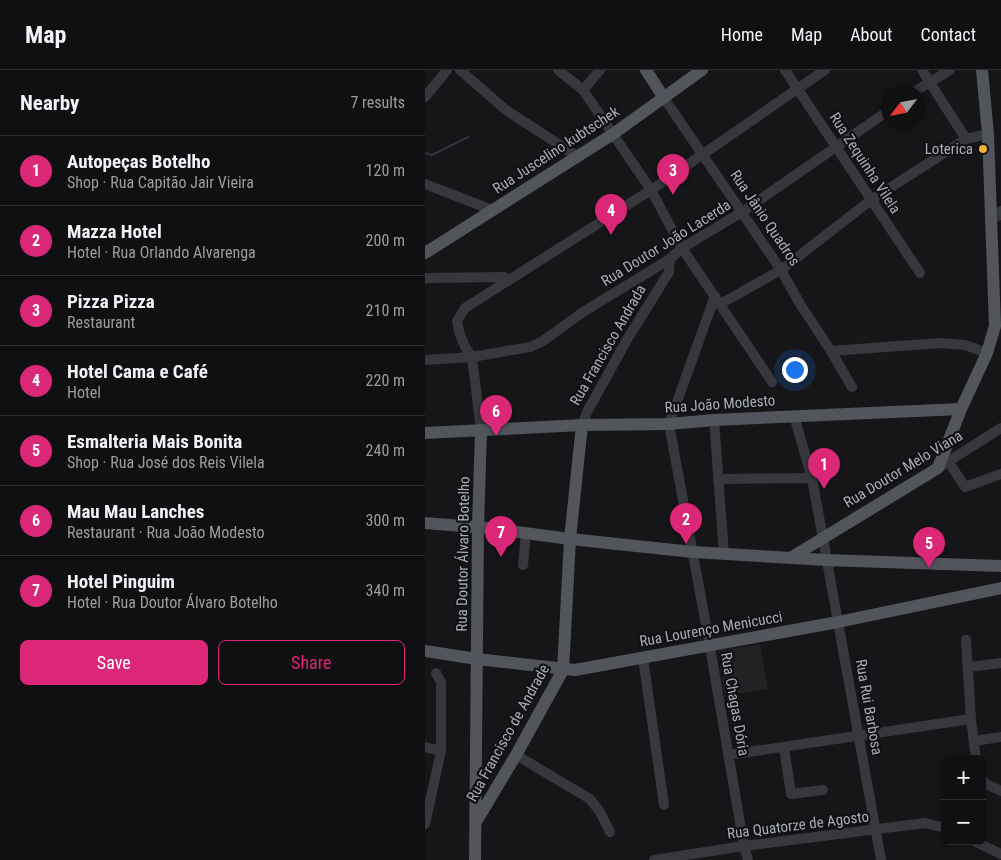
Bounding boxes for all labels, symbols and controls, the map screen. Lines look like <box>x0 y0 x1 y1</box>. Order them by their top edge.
text: Map <box>25 21 66 49</box>
text: Home <box>721 24 763 45</box>
text: Map <box>791 24 822 45</box>
text: About <box>850 24 892 45</box>
text: Contact <box>920 24 976 45</box>
north arrow <box>881 85 926 130</box>
text: Nearby <box>20 91 79 115</box>
text: 7 results <box>350 93 405 112</box>
street label: Rua Juscelino kubtschek <box>489 102 623 198</box>
street label: Rua Zequinha Vilela <box>826 109 904 217</box>
place label: Loterica <box>925 140 973 158</box>
marker: Loterica <box>977 143 989 155</box>
text: Autopeças Botelho <box>67 150 210 173</box>
pin: 3 <box>657 154 689 195</box>
text: 1 <box>32 161 40 180</box>
text: 120 m <box>366 161 405 180</box>
street label: Rua Jânio Quadros <box>726 167 804 269</box>
text: Shop · Rua Capitão Jair Vieira <box>67 173 254 192</box>
pin: 4 <box>595 194 627 235</box>
street label: Rua Doutor João Lacerda <box>598 196 734 290</box>
text: Mazza Hotel <box>67 220 162 243</box>
text: 2 <box>32 231 40 250</box>
text: 200 m <box>366 231 405 250</box>
text: Hotel · Rua Orlando Alvarenga <box>67 243 256 262</box>
street label: Rua Francisco Andrada <box>566 282 650 408</box>
text: Pizza Pizza <box>67 290 155 313</box>
text: 3 <box>32 301 40 320</box>
text: 210 m <box>366 301 405 320</box>
text: Restaurant <box>67 313 135 332</box>
your location <box>782 357 808 383</box>
text: Hotel Cama e Café <box>67 360 208 383</box>
text: 4 <box>32 371 40 390</box>
text: 220 m <box>366 371 405 390</box>
text: Hotel <box>67 383 101 402</box>
street label: Rua João Modesto <box>664 391 776 417</box>
pin: 6 <box>480 395 512 436</box>
street label: Rua Doutor Melo Viana <box>840 426 966 512</box>
text: Esmalteria Mais Bonita <box>67 430 242 453</box>
text: 5 <box>32 441 40 460</box>
text: 240 m <box>366 441 405 460</box>
pin: 1 <box>808 448 840 489</box>
text: Shop · Rua José dos Reis Vilela <box>67 453 265 472</box>
street label: Rua Doutor Álvaro Botelho <box>453 476 473 632</box>
text: Mau Mau Lanches <box>67 500 204 523</box>
pin: 2 <box>670 503 702 544</box>
text: 6 <box>32 511 40 530</box>
text: 300 m <box>366 511 405 530</box>
pin: 7 <box>485 516 517 557</box>
text: Restaurant · Rua João Modesto <box>67 523 265 542</box>
pin: 5 <box>913 527 945 568</box>
text: Hotel Pinguim <box>67 570 175 593</box>
text: 7 <box>32 581 40 600</box>
text: 340 m <box>366 581 405 600</box>
text: Hotel · Rua Doutor Álvaro Botelho <box>67 593 278 612</box>
street label: Rua Lourenço Menicucci <box>638 608 784 650</box>
button: Save <box>20 640 208 685</box>
button: Share <box>218 640 405 685</box>
street label: Rua Chagas Dória <box>717 651 753 757</box>
street label: Rua Rui Barbosa <box>852 658 886 756</box>
street label: Rua Francisco de Andrade <box>463 661 553 805</box>
map controls <box>941 755 986 845</box>
button: + <box>941 755 986 800</box>
button: − <box>941 800 986 845</box>
street label: Rua Quatorze de Agosto <box>726 807 870 843</box>

